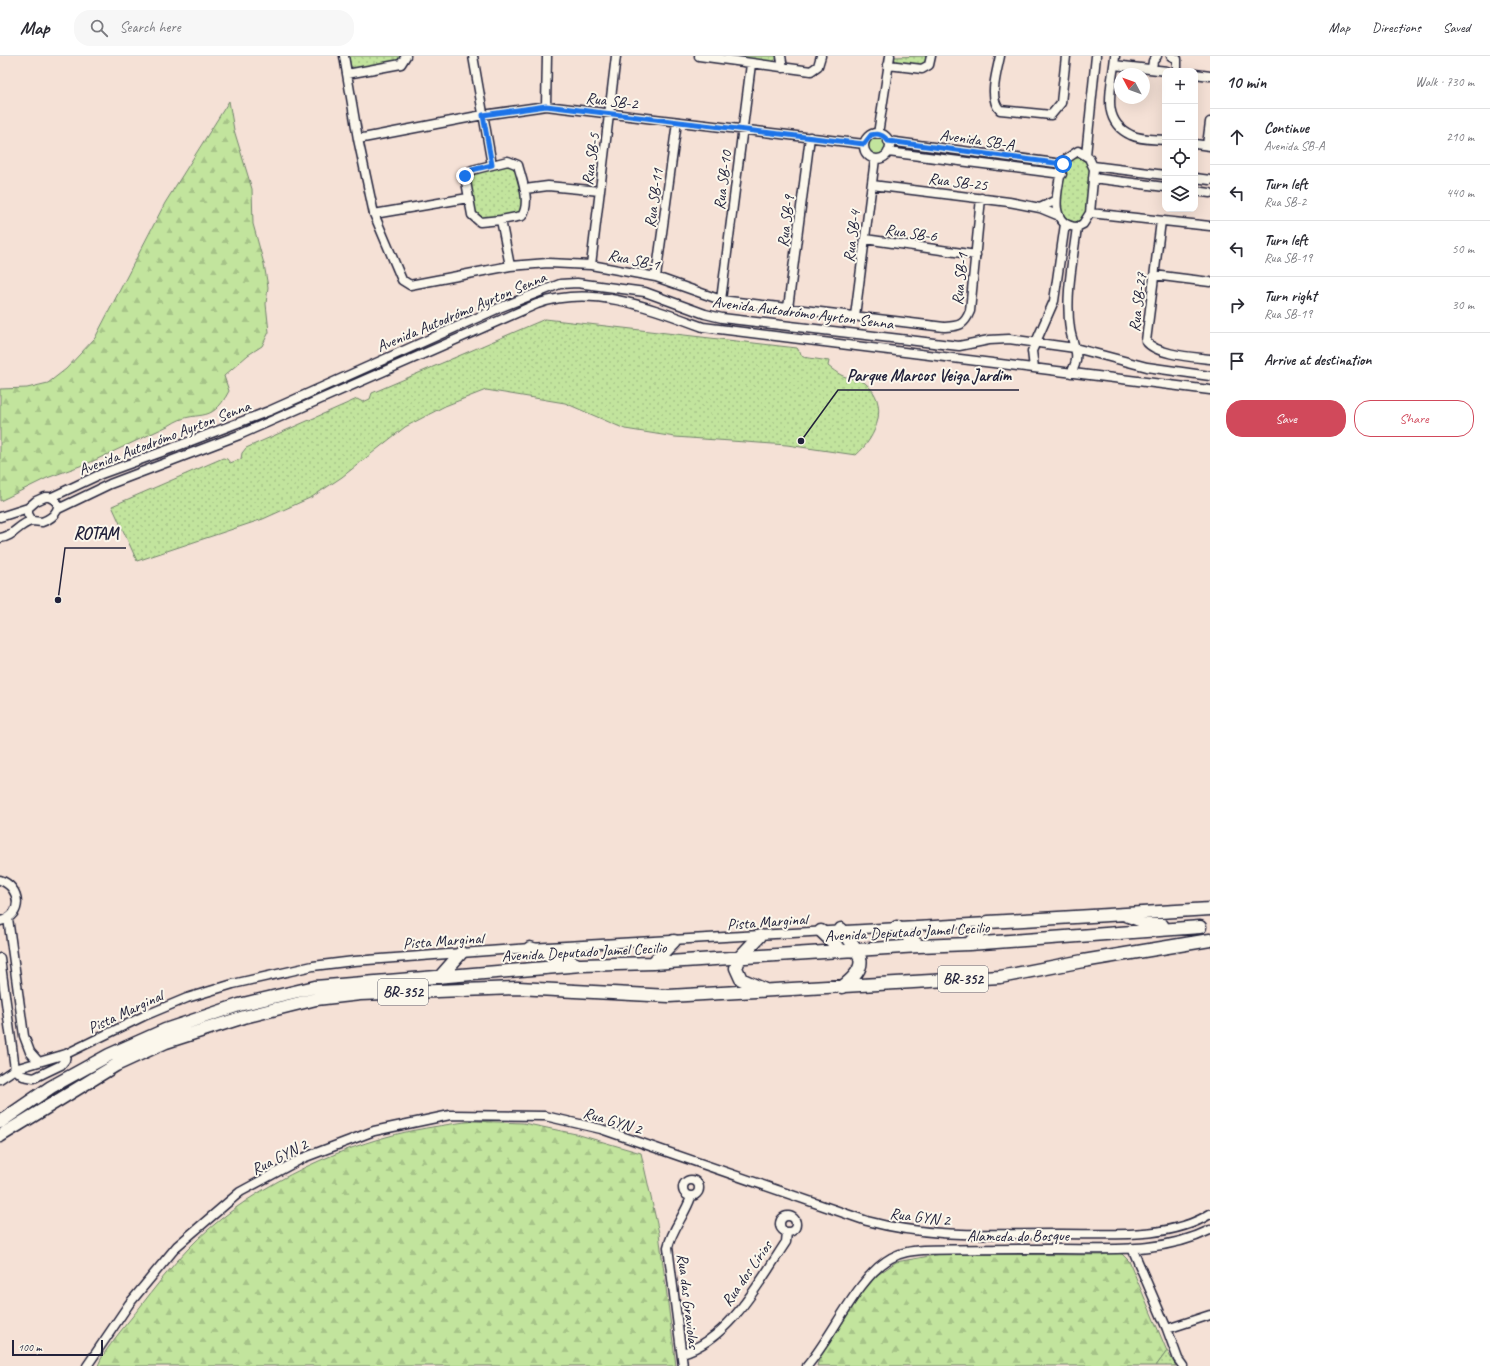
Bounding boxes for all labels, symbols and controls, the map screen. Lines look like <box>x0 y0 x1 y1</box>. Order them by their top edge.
search box <box>74 10 354 46</box>
text: Map <box>20 16 50 40</box>
icon: search <box>88 17 110 39</box>
text: Search here <box>120 18 181 37</box>
text: Map <box>1329 19 1350 36</box>
text: Directions <box>1372 19 1421 36</box>
text: Saved <box>1443 19 1470 36</box>
north arrow <box>1114 68 1150 104</box>
map controls <box>1162 68 1198 212</box>
button: + <box>1162 68 1198 104</box>
text: 10 min <box>1226 72 1266 93</box>
text: Walk · 730 m <box>1415 74 1474 90</box>
street label: Rua SB-2 <box>585 88 641 114</box>
button: − <box>1162 104 1198 140</box>
text: Continue <box>1264 119 1309 138</box>
street label: Avenida SB-A <box>939 125 1016 155</box>
icon: ahead <box>1226 126 1248 148</box>
text: 210 m <box>1446 129 1474 145</box>
street label: Rua SB-5 <box>577 131 605 186</box>
text: Avenida SB-A <box>1264 138 1325 154</box>
button: locate <box>1162 140 1198 176</box>
street label: Rua SB-10 <box>709 148 737 211</box>
route start <box>1054 155 1072 173</box>
route end <box>456 167 474 185</box>
street label: Rua SB-11 <box>640 167 668 229</box>
street label: Rua SB-25 <box>927 168 989 196</box>
text: Turn left <box>1264 175 1307 194</box>
button: layers <box>1162 176 1198 212</box>
icon: left <box>1226 182 1248 204</box>
text: 440 m <box>1446 185 1474 201</box>
street label: Rua SB-9 <box>773 192 799 248</box>
text: Rua SB-2 <box>1264 194 1306 210</box>
street label: Rua SB-4 <box>839 207 865 263</box>
street label: Rua SB-6 <box>884 219 939 247</box>
text: Turn left <box>1264 231 1307 250</box>
icon: left <box>1226 238 1248 260</box>
text: 50 m <box>1452 241 1474 257</box>
street label: Rua SB-1 <box>606 245 662 275</box>
text: Rua SB-19 <box>1264 250 1312 266</box>
street label: Rua SB-1 <box>947 251 973 306</box>
street label: Avenida Autodrómo Ayrton Senna <box>374 267 550 357</box>
street label: Rua SB-27 <box>1124 271 1152 333</box>
text: Turn right <box>1264 287 1317 306</box>
street label: Avenida Autodrómo Ayrton Senna <box>711 292 896 334</box>
icon: right <box>1226 294 1248 316</box>
text: 30 m <box>1452 297 1474 313</box>
text: Rua SB-19 <box>1264 306 1312 322</box>
icon: arrive <box>1226 350 1248 372</box>
text: Arrive at destination <box>1264 351 1371 370</box>
callout: Parque Marcos Veiga Jardim <box>838 361 1019 390</box>
text: Parque Marcos Veiga Jardim <box>847 365 1013 386</box>
street label: Avenida Autodrómo Ayrton Senna <box>76 396 254 480</box>
button: Save <box>1226 400 1346 437</box>
button: Share <box>1354 400 1474 437</box>
callout: ROTAM <box>65 519 126 548</box>
text: ROTAM <box>73 523 120 544</box>
street label: Pista Marginal <box>726 909 811 935</box>
street label: Avenida Deputado Jamel Cecilio <box>824 918 991 946</box>
street label: Pista Marginal <box>402 928 487 954</box>
street label: Avenida Deputado Jamel Cecilio <box>501 938 668 966</box>
road number: BR-352 <box>938 966 988 992</box>
road number: BR-352 <box>378 979 428 1005</box>
street label: Pista Marginal <box>85 984 169 1038</box>
street label: Rua GYN 2 <box>581 1103 646 1140</box>
street label: Rua GYN 2 <box>248 1133 313 1180</box>
street label: Rua GYN 2 <box>889 1203 953 1231</box>
street label: Alameda do Bosque <box>967 1226 1071 1246</box>
street label: Rua dos Lírios <box>717 1236 777 1310</box>
street label: Rua das Graviolas <box>672 1252 704 1351</box>
scale bar <box>12 1338 103 1357</box>
text: 100 m <box>18 1340 42 1354</box>

